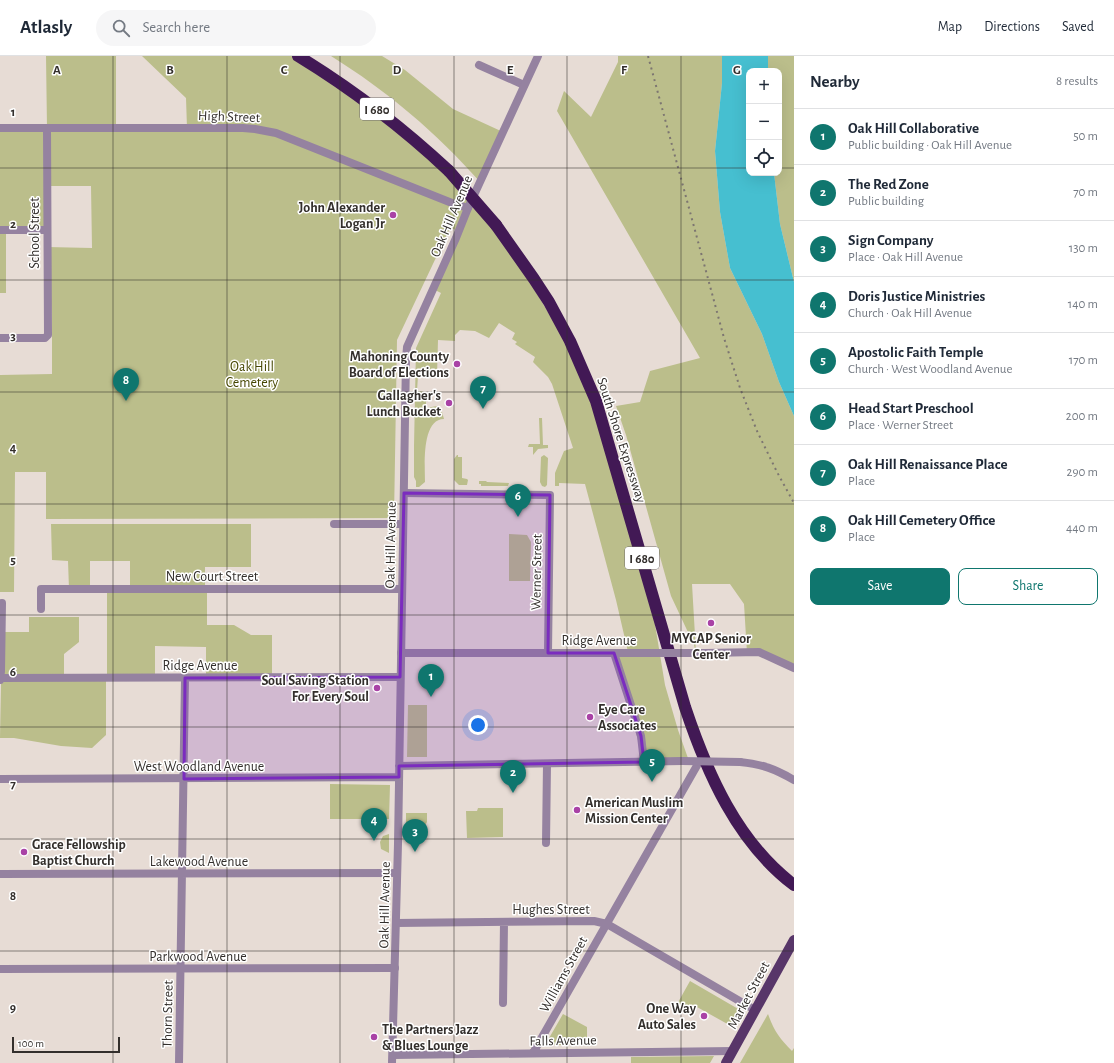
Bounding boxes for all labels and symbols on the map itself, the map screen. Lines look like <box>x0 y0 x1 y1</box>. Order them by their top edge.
text: A <box>53 64 61 77</box>
text: B <box>166 64 174 77</box>
text: C <box>281 64 288 77</box>
text: D <box>393 64 402 77</box>
text: E <box>507 64 514 77</box>
text: F <box>621 64 628 77</box>
text: G <box>733 64 741 77</box>
road number: I 680 <box>360 98 394 120</box>
text: 1 <box>11 106 15 119</box>
street label: High Street <box>198 109 261 125</box>
street label: Oak Hill Avenue <box>428 174 475 259</box>
street label: School Street <box>28 197 42 269</box>
place label: John Alexander Logan Jr <box>299 201 385 231</box>
marker: John Alexander Logan Jr <box>388 210 398 220</box>
text: 2 <box>10 218 16 231</box>
text: 3 <box>10 330 16 343</box>
place label: Mahoning County Board of Elections <box>349 350 450 380</box>
marker: Mahoning County Board of Elections <box>452 359 462 369</box>
park label: Oak Hill Cemetery <box>226 360 278 390</box>
pin: 8 <box>113 368 139 401</box>
pin: 7 <box>470 376 496 409</box>
street label: South Shore Expressway <box>594 376 648 505</box>
place label: Gallagher's Lunch Bucket <box>367 389 441 419</box>
marker: Gallagher's Lunch Bucket <box>444 398 454 408</box>
text: 4 <box>10 442 17 455</box>
pin: 6 <box>505 484 531 517</box>
street label: Oak Hill Avenue <box>383 501 399 589</box>
street label: Werner Street <box>529 533 545 610</box>
road number: I 680 <box>625 547 659 569</box>
text: 5 <box>10 554 16 567</box>
street label: New Court Street <box>166 570 259 584</box>
marker: MYCAP Senior Center <box>706 618 716 628</box>
place label: MYCAP Senior Center <box>671 632 751 662</box>
street label: Ridge Avenue <box>562 634 636 648</box>
street label: Ridge Avenue <box>163 659 237 673</box>
pin: 1 <box>418 664 444 697</box>
text: 6 <box>10 666 16 679</box>
place label: Soul Saving Station For Every Soul <box>261 674 369 704</box>
marker: Soul Saving Station For Every Soul <box>372 683 382 693</box>
place label: Eye Care Associates <box>598 703 656 733</box>
marker: Eye Care Associates <box>585 712 595 722</box>
your location <box>468 715 488 735</box>
pin: 5 <box>639 749 665 782</box>
street label: West Woodland Avenue <box>134 760 264 774</box>
pin: 2 <box>500 760 526 793</box>
text: 7 <box>10 778 16 791</box>
place label: American Muslim Mission Center <box>585 796 683 826</box>
marker: American Muslim Mission Center <box>572 805 582 815</box>
pin: 4 <box>361 808 387 841</box>
pin: 3 <box>402 819 428 852</box>
place label: Grace Fellowship Baptist Church <box>32 838 126 868</box>
marker: Grace Fellowship Baptist Church <box>19 847 29 857</box>
street label: Lakewood Avenue <box>150 855 248 869</box>
street label: Oak Hill Avenue <box>377 861 393 949</box>
text: 8 <box>10 890 16 903</box>
street label: Hughes Street <box>512 903 590 917</box>
street label: Williams Street <box>537 934 591 1015</box>
street label: Parkwood Avenue <box>149 950 247 964</box>
street label: Market Street <box>725 959 773 1031</box>
street label: Thorn Street <box>160 979 176 1048</box>
text: 9 <box>10 1002 16 1015</box>
place label: One Way Auto Sales <box>638 1002 697 1032</box>
marker: One Way Auto Sales <box>699 1011 709 1021</box>
place label: The Partners Jazz & Blues Lounge <box>382 1023 479 1053</box>
marker: The Partners Jazz & Blues Lounge <box>369 1032 379 1042</box>
street label: Falls Avenue <box>529 1033 597 1049</box>
scale bar <box>12 1035 120 1054</box>

